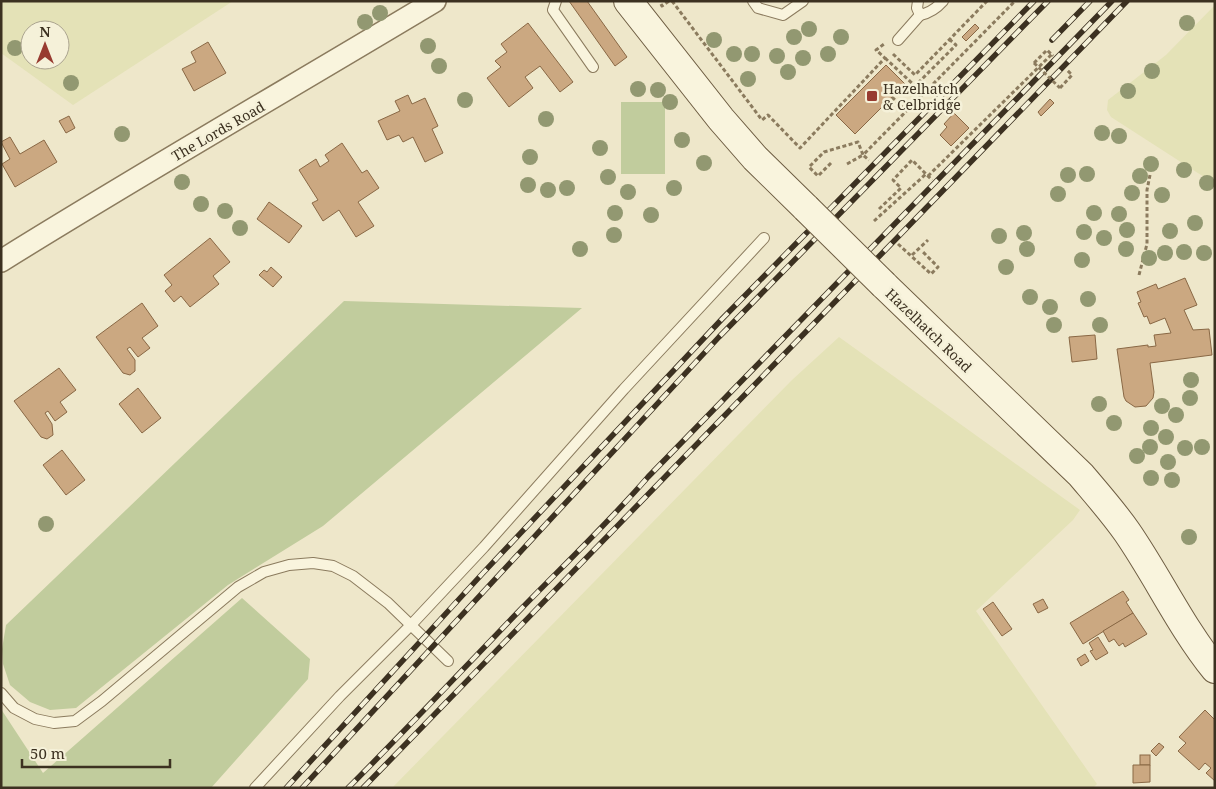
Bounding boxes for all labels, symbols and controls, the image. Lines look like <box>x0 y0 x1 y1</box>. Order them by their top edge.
north arrow <box>20 20 70 70</box>
text: N <box>39 22 51 41</box>
place label: Hazelhatch & Celbridge <box>883 79 961 114</box>
marker: Hazelhatch & Celbridge <box>865 89 879 103</box>
street label: The Lords Road <box>168 97 268 165</box>
street label: Hazelhatch Road <box>882 284 976 376</box>
scale bar <box>22 736 170 768</box>
text: 50 m <box>30 743 65 763</box>

